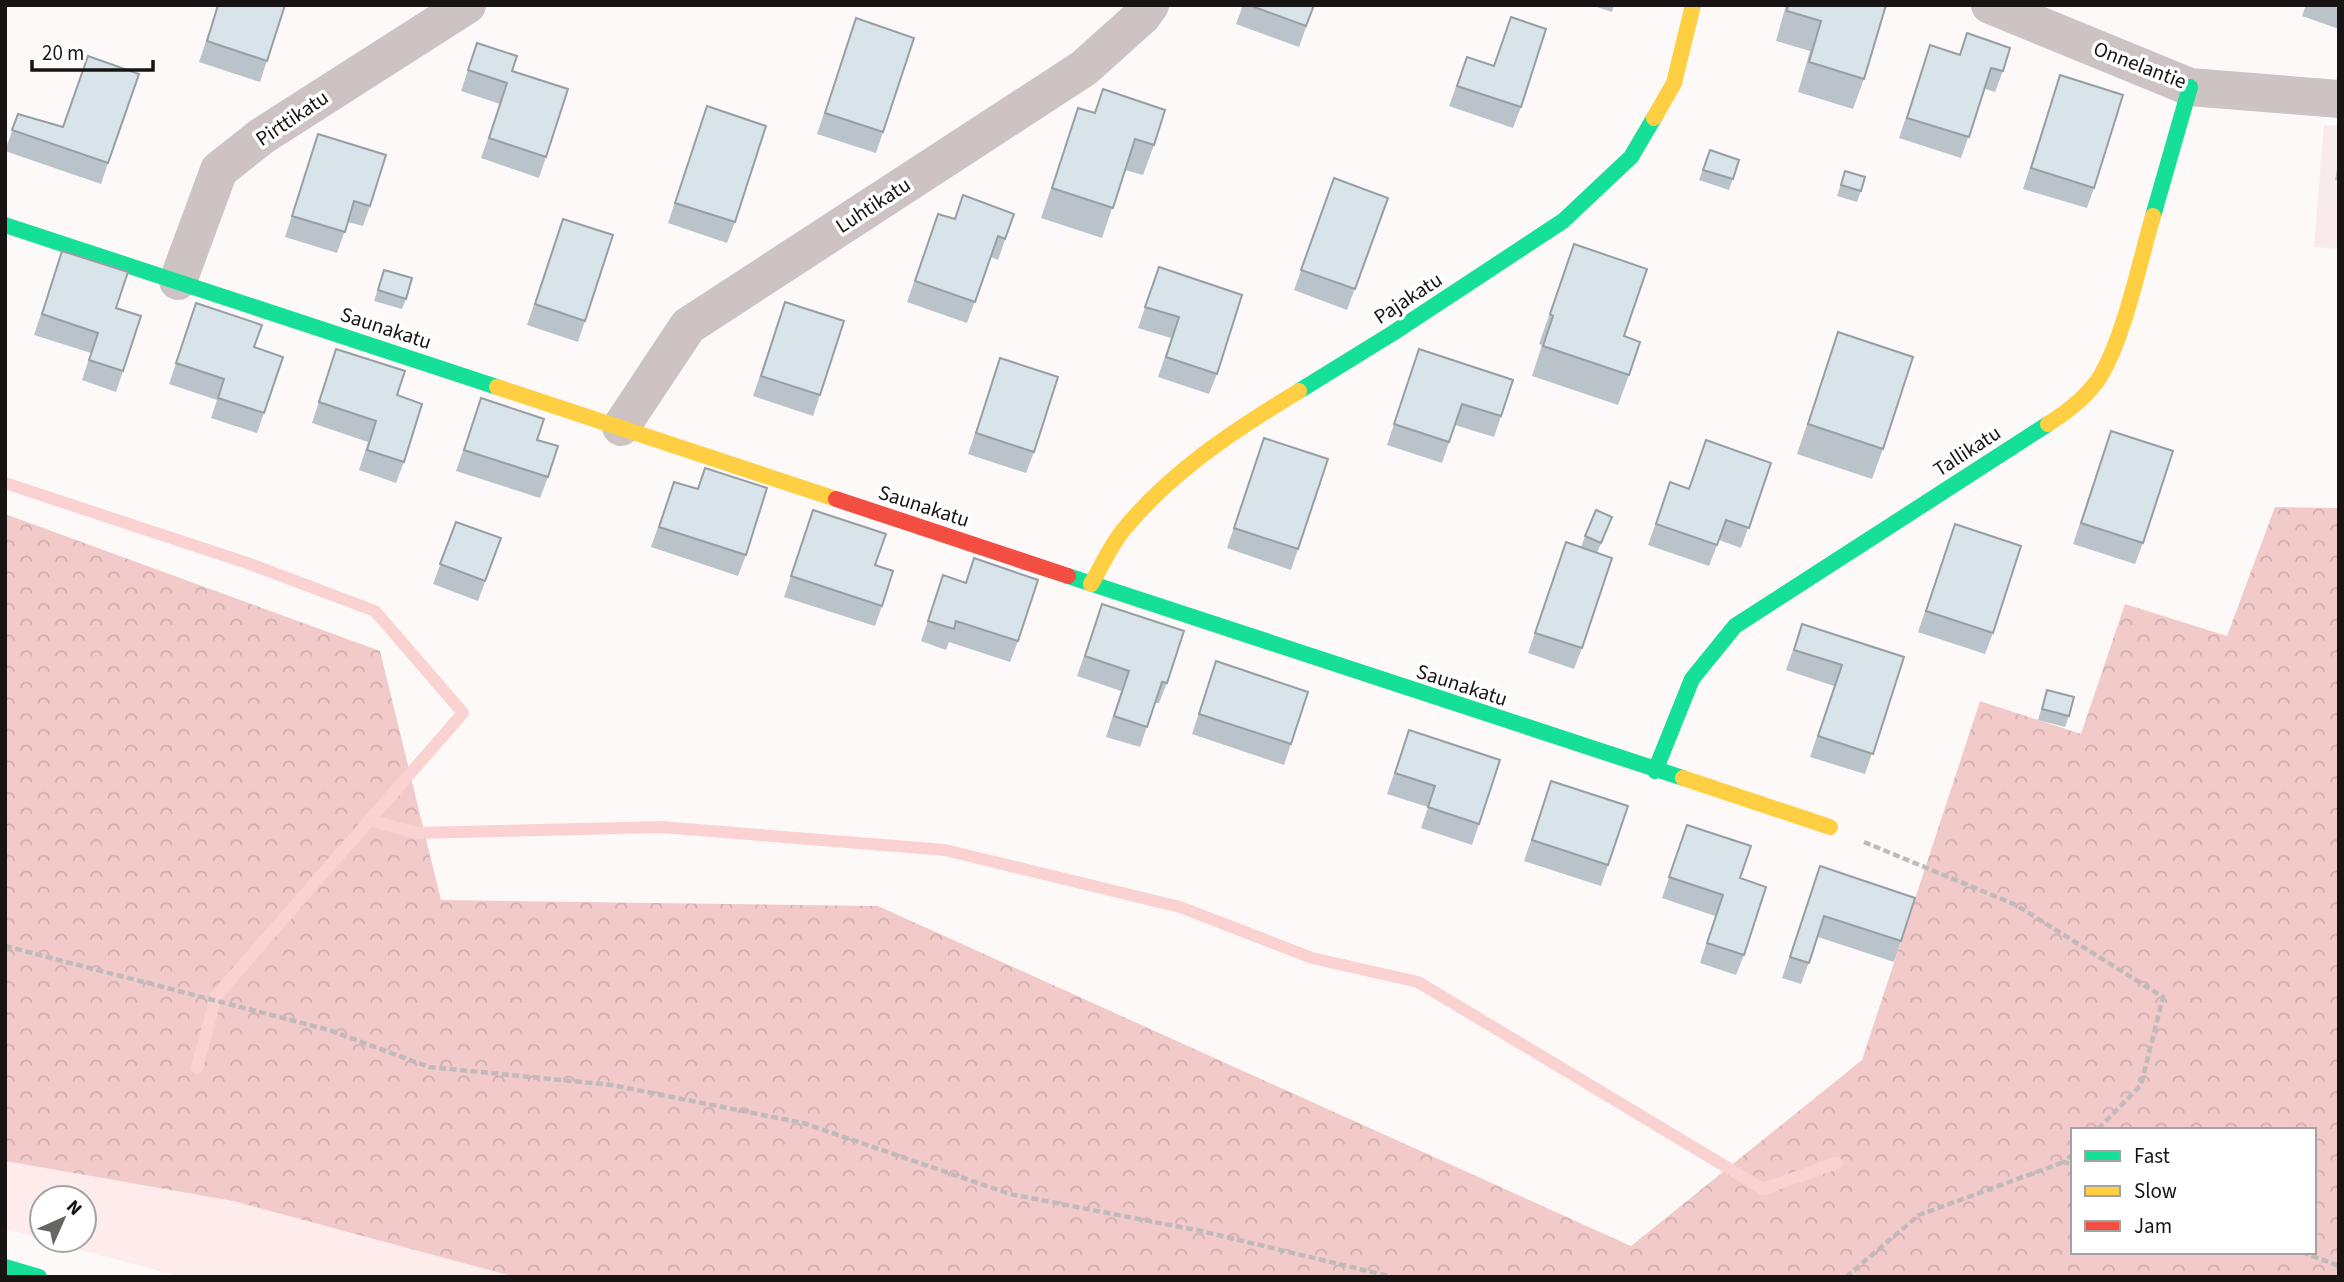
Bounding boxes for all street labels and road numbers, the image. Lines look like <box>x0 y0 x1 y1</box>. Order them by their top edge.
street label: Onnelantie <box>2089 34 2191 96</box>
street label: Pirttikatu <box>249 83 335 153</box>
street label: Luhtikatu <box>830 170 916 240</box>
street label: Pajakatu <box>1368 265 1448 331</box>
street label: Saunakatu <box>337 299 435 357</box>
street label: Tallikatu <box>1927 418 2007 484</box>
street label: Saunakatu <box>875 477 973 535</box>
street label: Saunakatu <box>1413 656 1511 714</box>

